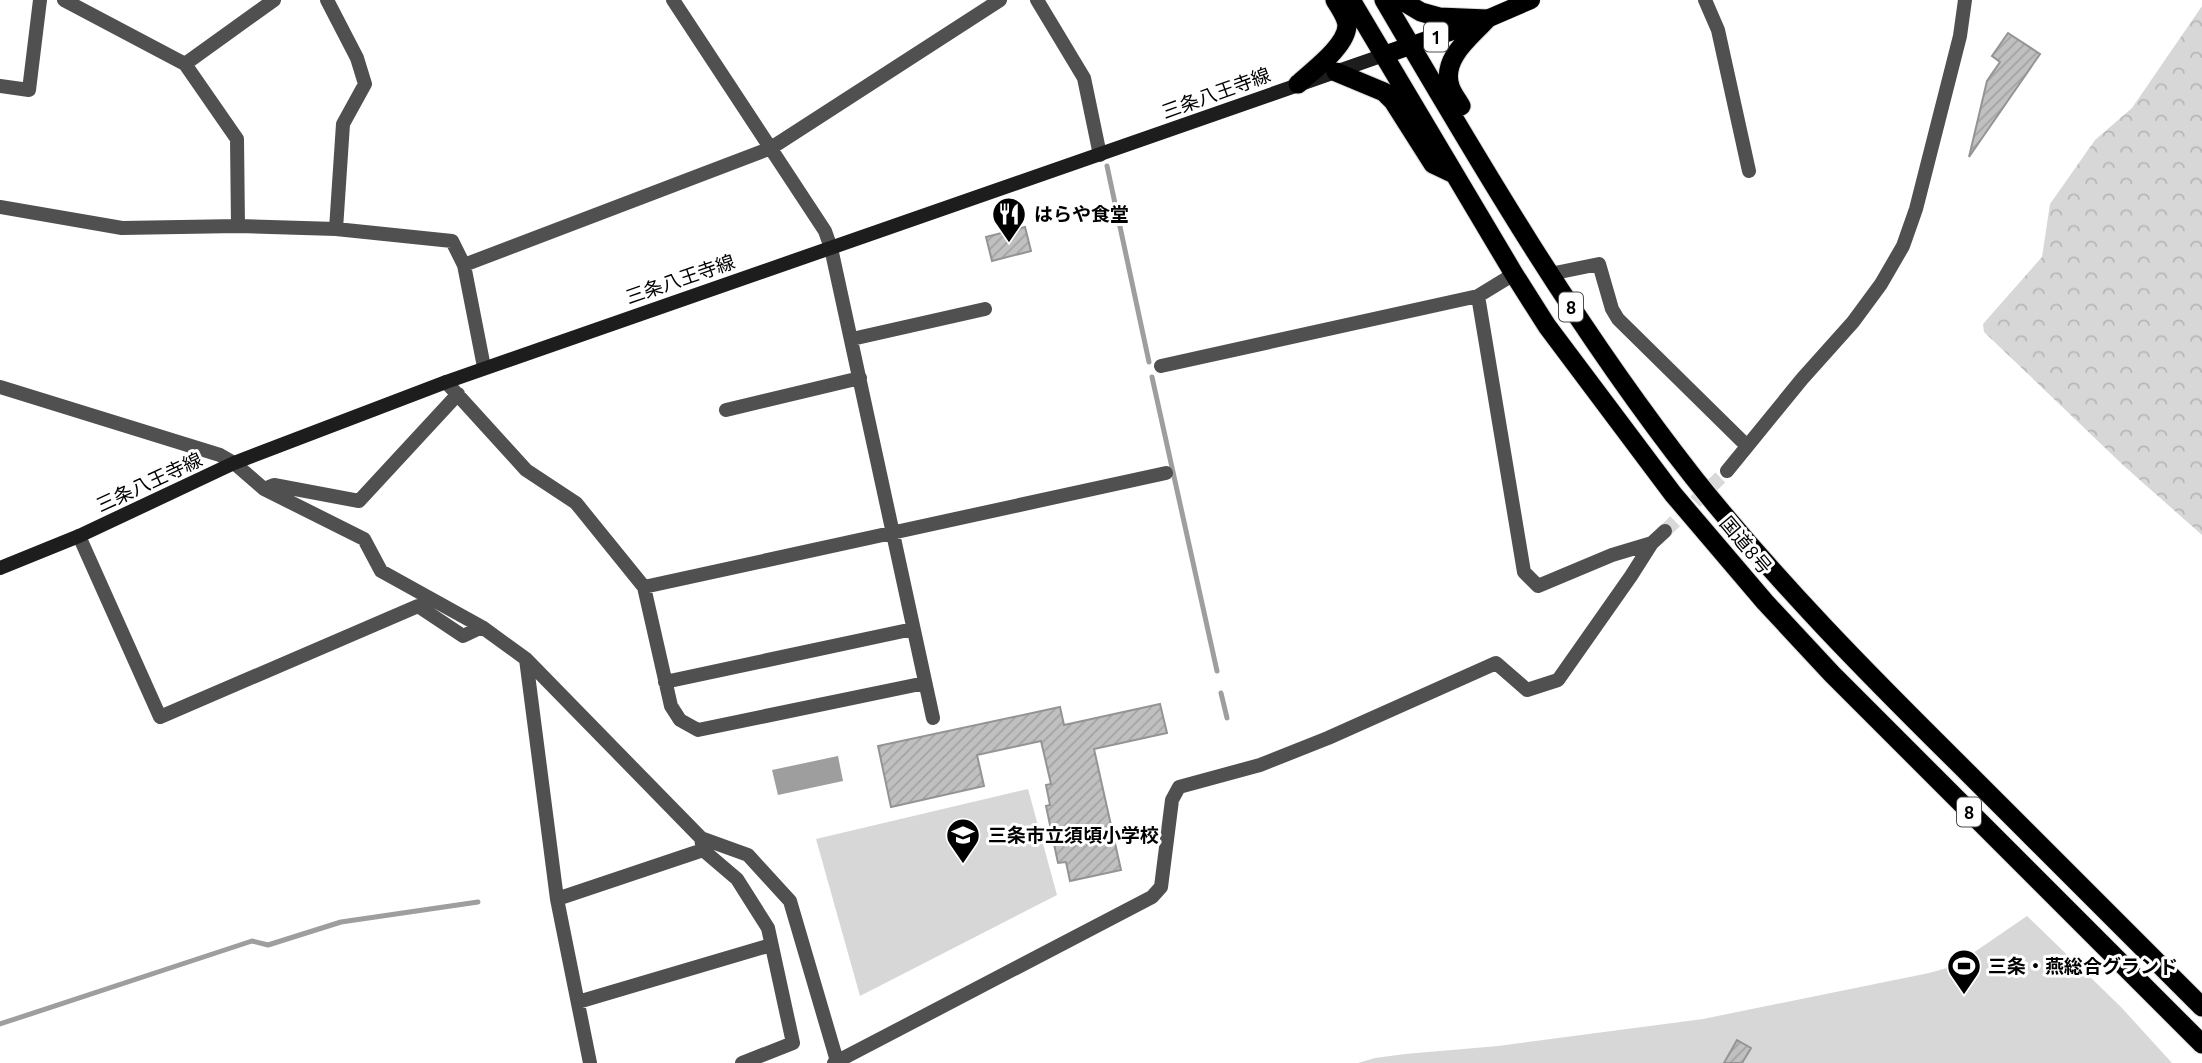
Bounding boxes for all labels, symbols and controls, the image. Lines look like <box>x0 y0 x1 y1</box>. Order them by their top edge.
road number: 1 <box>1424 22 1448 52</box>
street label: 三条八王寺線 <box>1159 63 1273 123</box>
restaurant icon: はらや食堂 <box>990 195 1028 244</box>
place label: はらや食堂 <box>1034 203 1129 225</box>
street label: 三条八王寺線 <box>623 250 737 308</box>
road number: 8 <box>1559 292 1583 321</box>
street label: 三条八王寺線 <box>93 448 205 516</box>
street label: 国道8号 <box>1716 512 1776 578</box>
road number: 8 <box>1957 798 1981 826</box>
school or university icon: 三条市立須頃小学校 <box>944 816 982 865</box>
place label: 三条市立須頃小学校 <box>988 824 1159 846</box>
sports icon: 三条・燕総合グランド <box>1945 947 1983 996</box>
place label: 三条・燕総合グランド <box>1988 955 2178 977</box>

